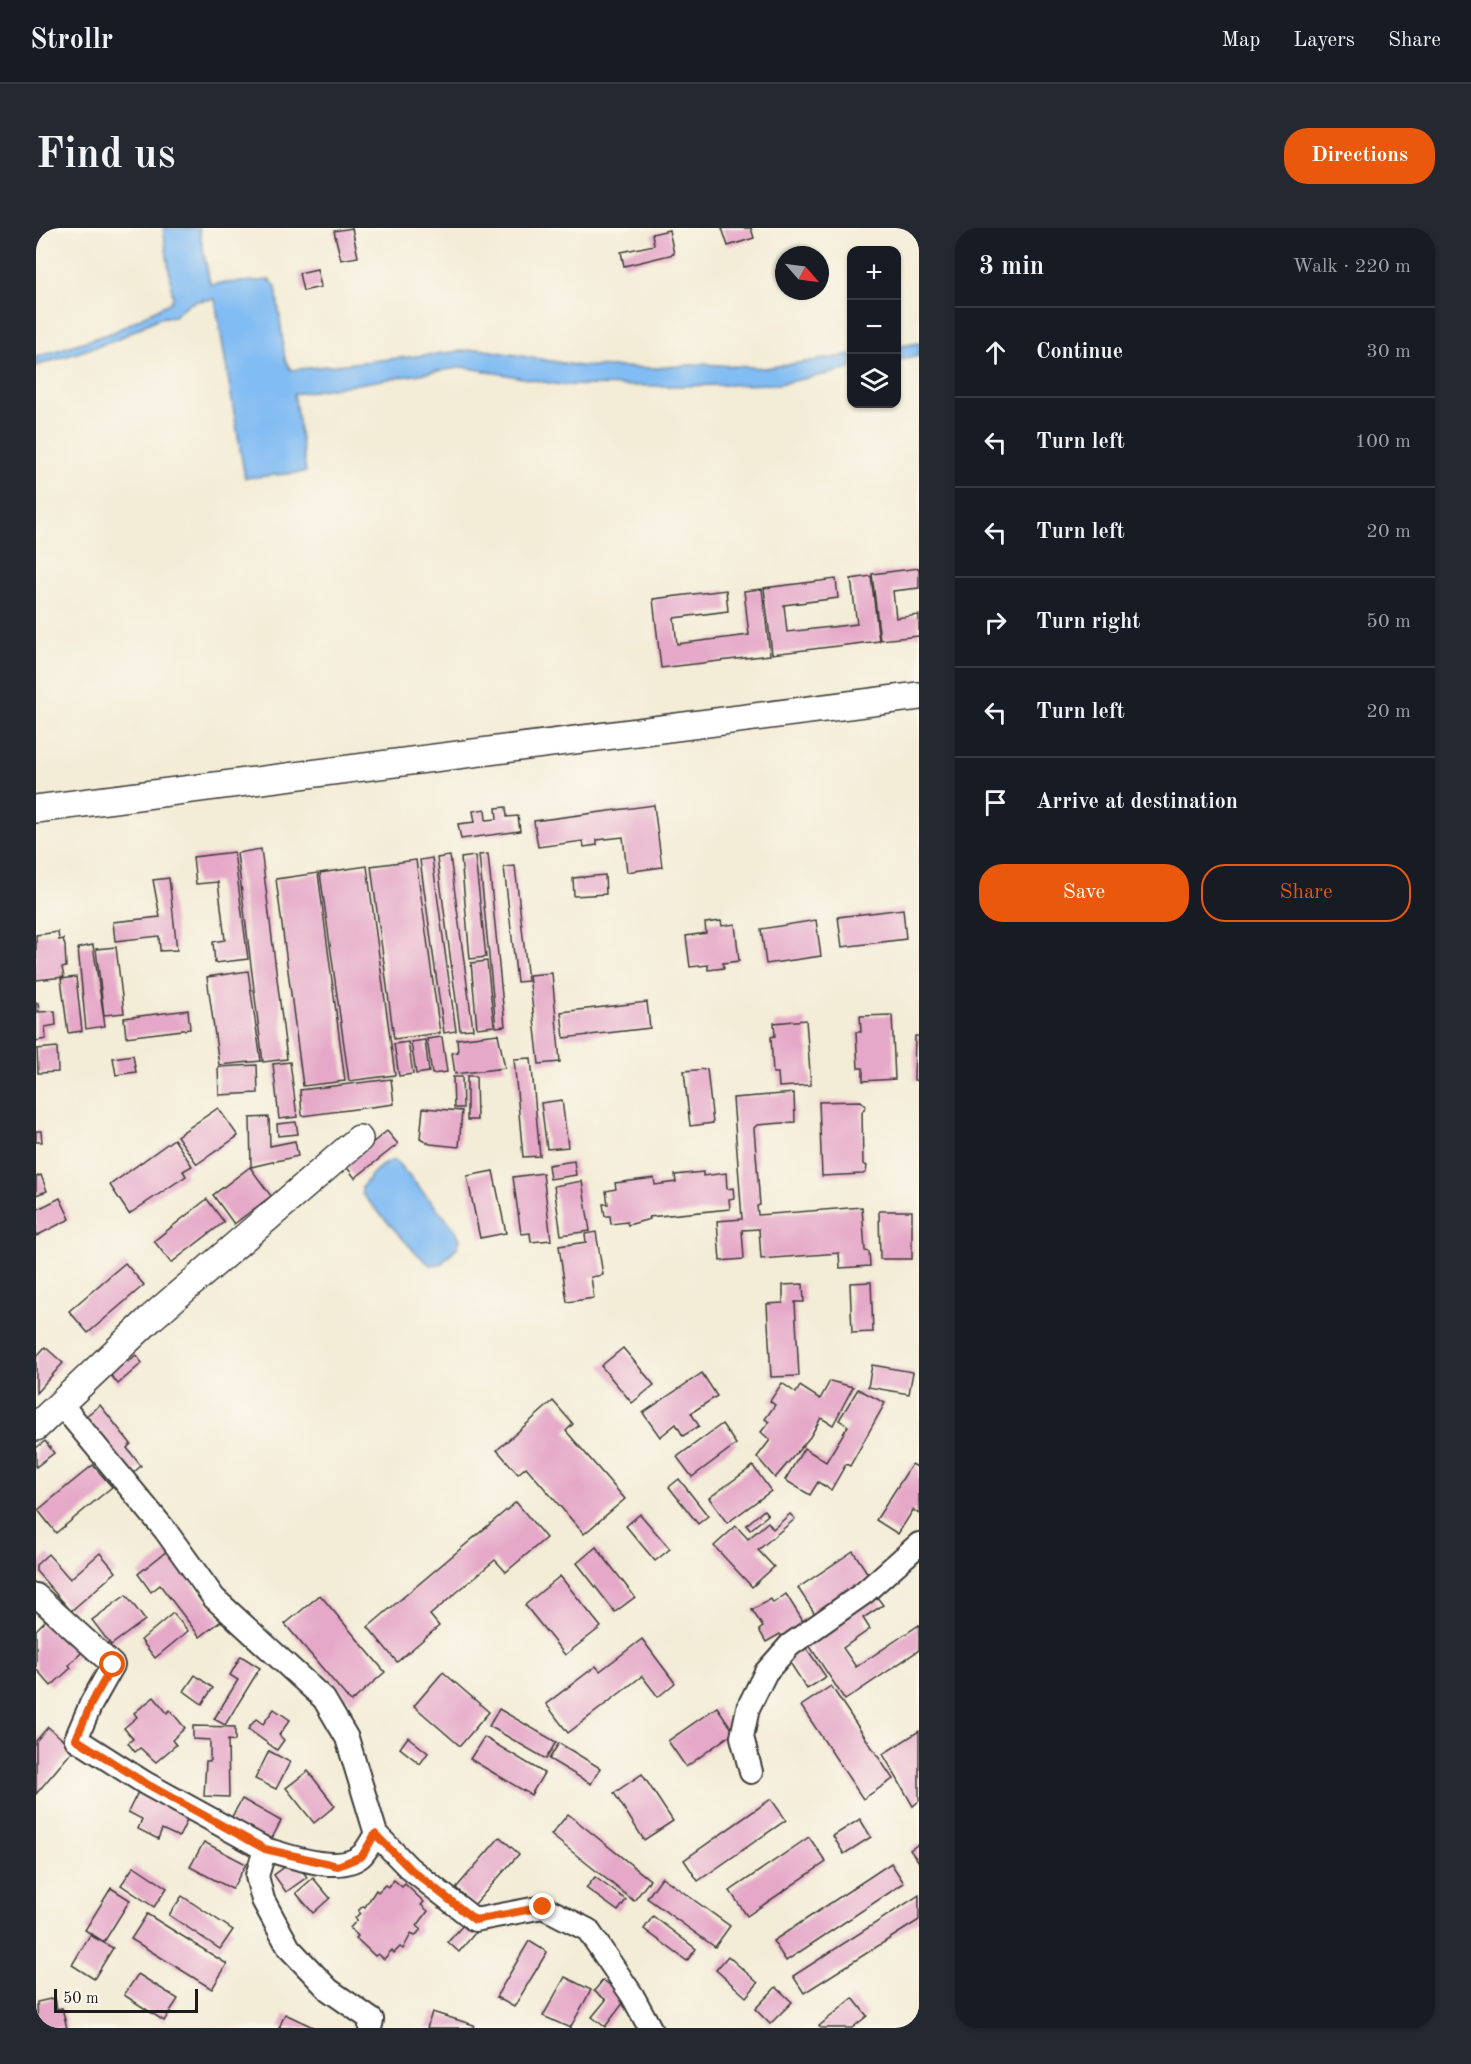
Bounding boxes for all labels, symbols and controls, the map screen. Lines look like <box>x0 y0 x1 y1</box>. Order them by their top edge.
text: Strollr <box>30 27 113 55</box>
text: Map <box>1221 30 1260 51</box>
text: Layers <box>1293 30 1355 51</box>
text: Share <box>1388 30 1441 51</box>
button: Directions <box>1284 128 1435 184</box>
text: Find us <box>36 135 175 177</box>
north arrow <box>775 246 829 300</box>
map controls <box>847 246 901 408</box>
button: + <box>847 246 901 300</box>
text: 3 min <box>979 254 1044 280</box>
text: Walk · 220 m <box>1292 257 1411 277</box>
button: − <box>847 300 901 354</box>
icon: ahead <box>979 336 1012 369</box>
text: Continue <box>1036 341 1123 363</box>
text: 30 m <box>1366 342 1411 362</box>
button: layers <box>847 354 901 408</box>
icon: left <box>979 426 1012 459</box>
text: Turn left <box>1036 431 1125 453</box>
text: 100 m <box>1355 432 1411 452</box>
icon: left <box>979 516 1012 549</box>
text: Turn left <box>1036 521 1125 543</box>
text: 20 m <box>1366 522 1411 542</box>
icon: right <box>979 606 1012 639</box>
text: Turn right <box>1036 611 1140 633</box>
text: 50 m <box>1366 612 1411 632</box>
icon: left <box>979 696 1012 729</box>
text: Turn left <box>1036 701 1125 723</box>
text: 20 m <box>1366 702 1411 722</box>
icon: arrive <box>979 786 1012 819</box>
text: Arrive at destination <box>1036 791 1238 813</box>
button: Save <box>979 864 1189 922</box>
button: Share <box>1201 864 1411 922</box>
route start <box>99 1651 125 1677</box>
route end <box>529 1893 555 1919</box>
scale bar <box>54 1986 198 2014</box>
text: 50 m <box>63 1991 99 2007</box>

